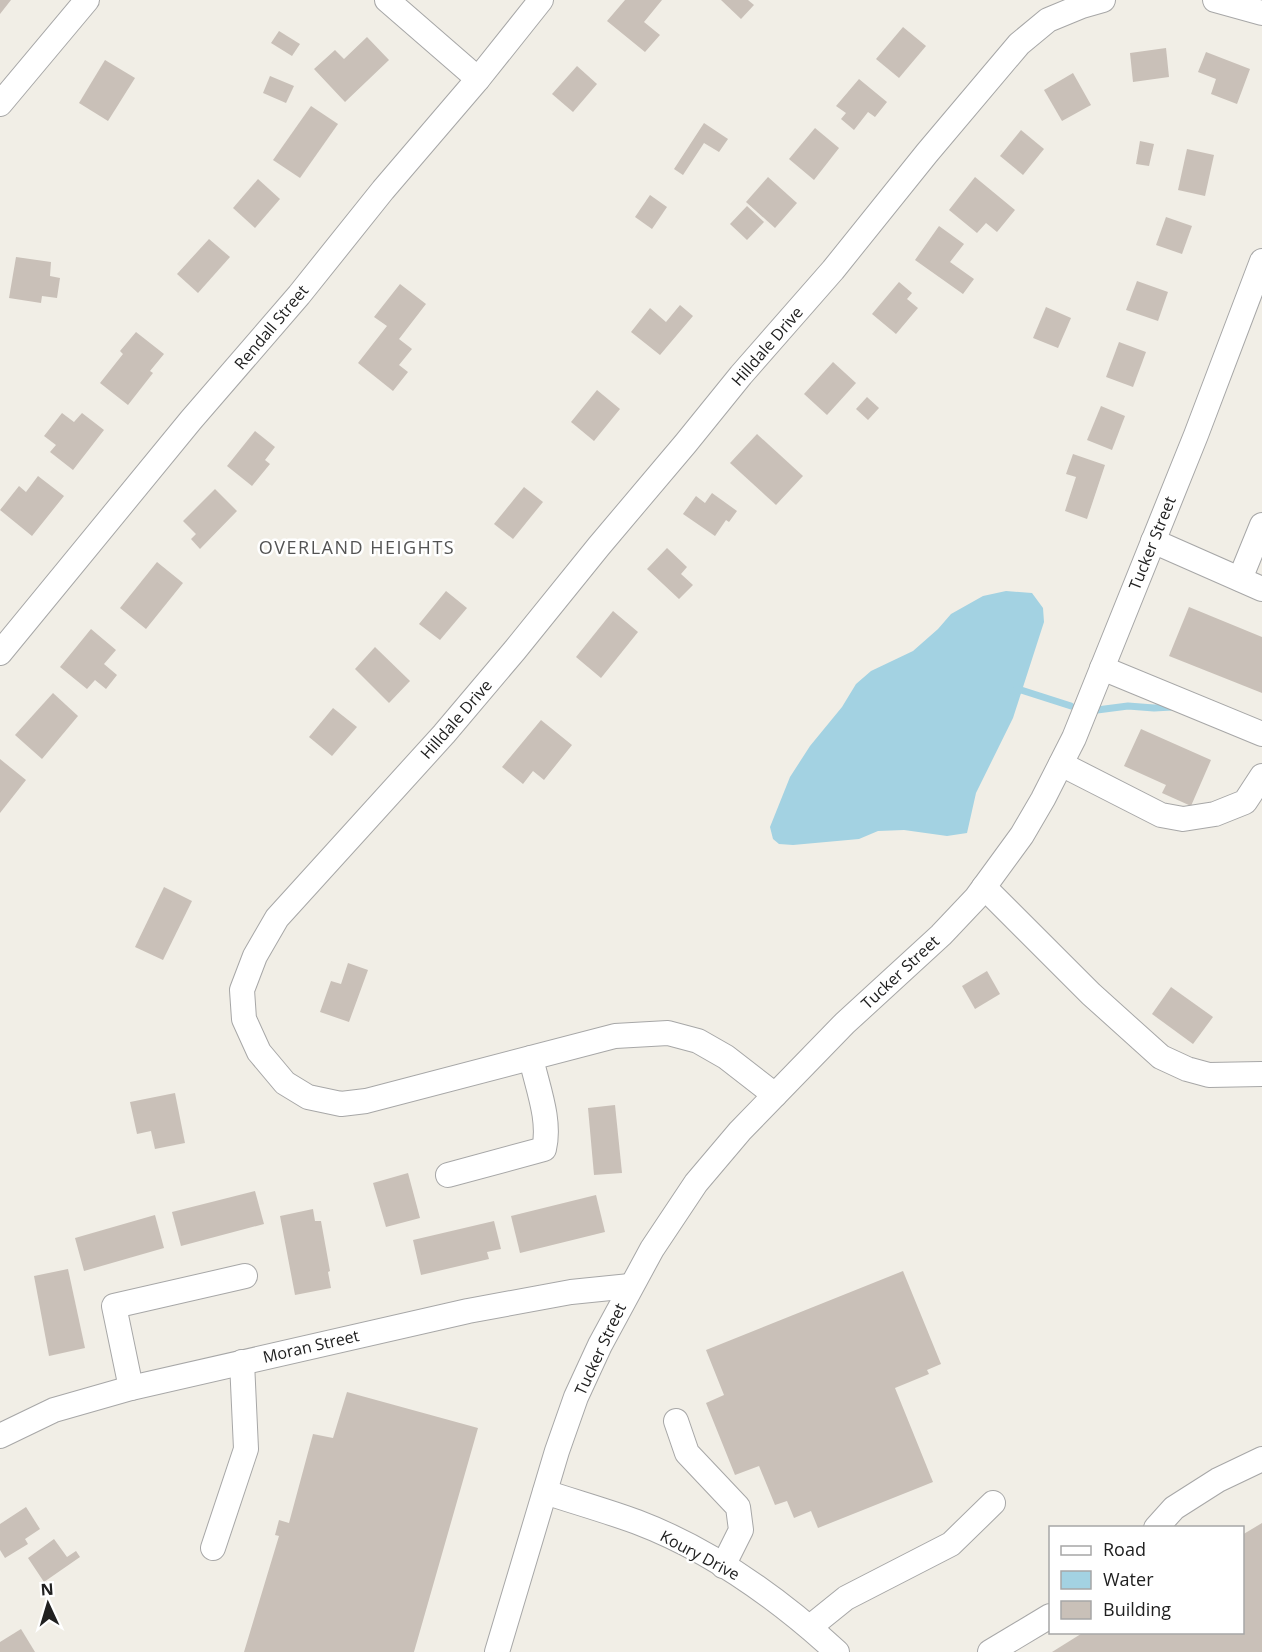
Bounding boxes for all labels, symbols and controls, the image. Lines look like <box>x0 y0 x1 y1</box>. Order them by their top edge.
street label: Rendall Street <box>229 280 313 374</box>
street label: Hilldale Drive <box>726 301 808 391</box>
street label: Tucker Street <box>1123 493 1181 593</box>
district label: OVERLAND HEIGHTS <box>259 535 455 559</box>
street label: Hilldale Drive <box>415 674 497 764</box>
street label: Tucker Street <box>856 930 944 1014</box>
street label: Tucker Street <box>569 1299 631 1399</box>
street label: Moran Street <box>261 1324 362 1368</box>
street label: Koury Drive <box>656 1525 744 1585</box>
legend <box>1049 1526 1244 1634</box>
text: Road <box>1103 1537 1146 1561</box>
text: Water <box>1103 1567 1154 1591</box>
north arrow <box>18 1574 78 1634</box>
text: N <box>40 1578 54 1600</box>
text: Building <box>1103 1597 1171 1621</box>

